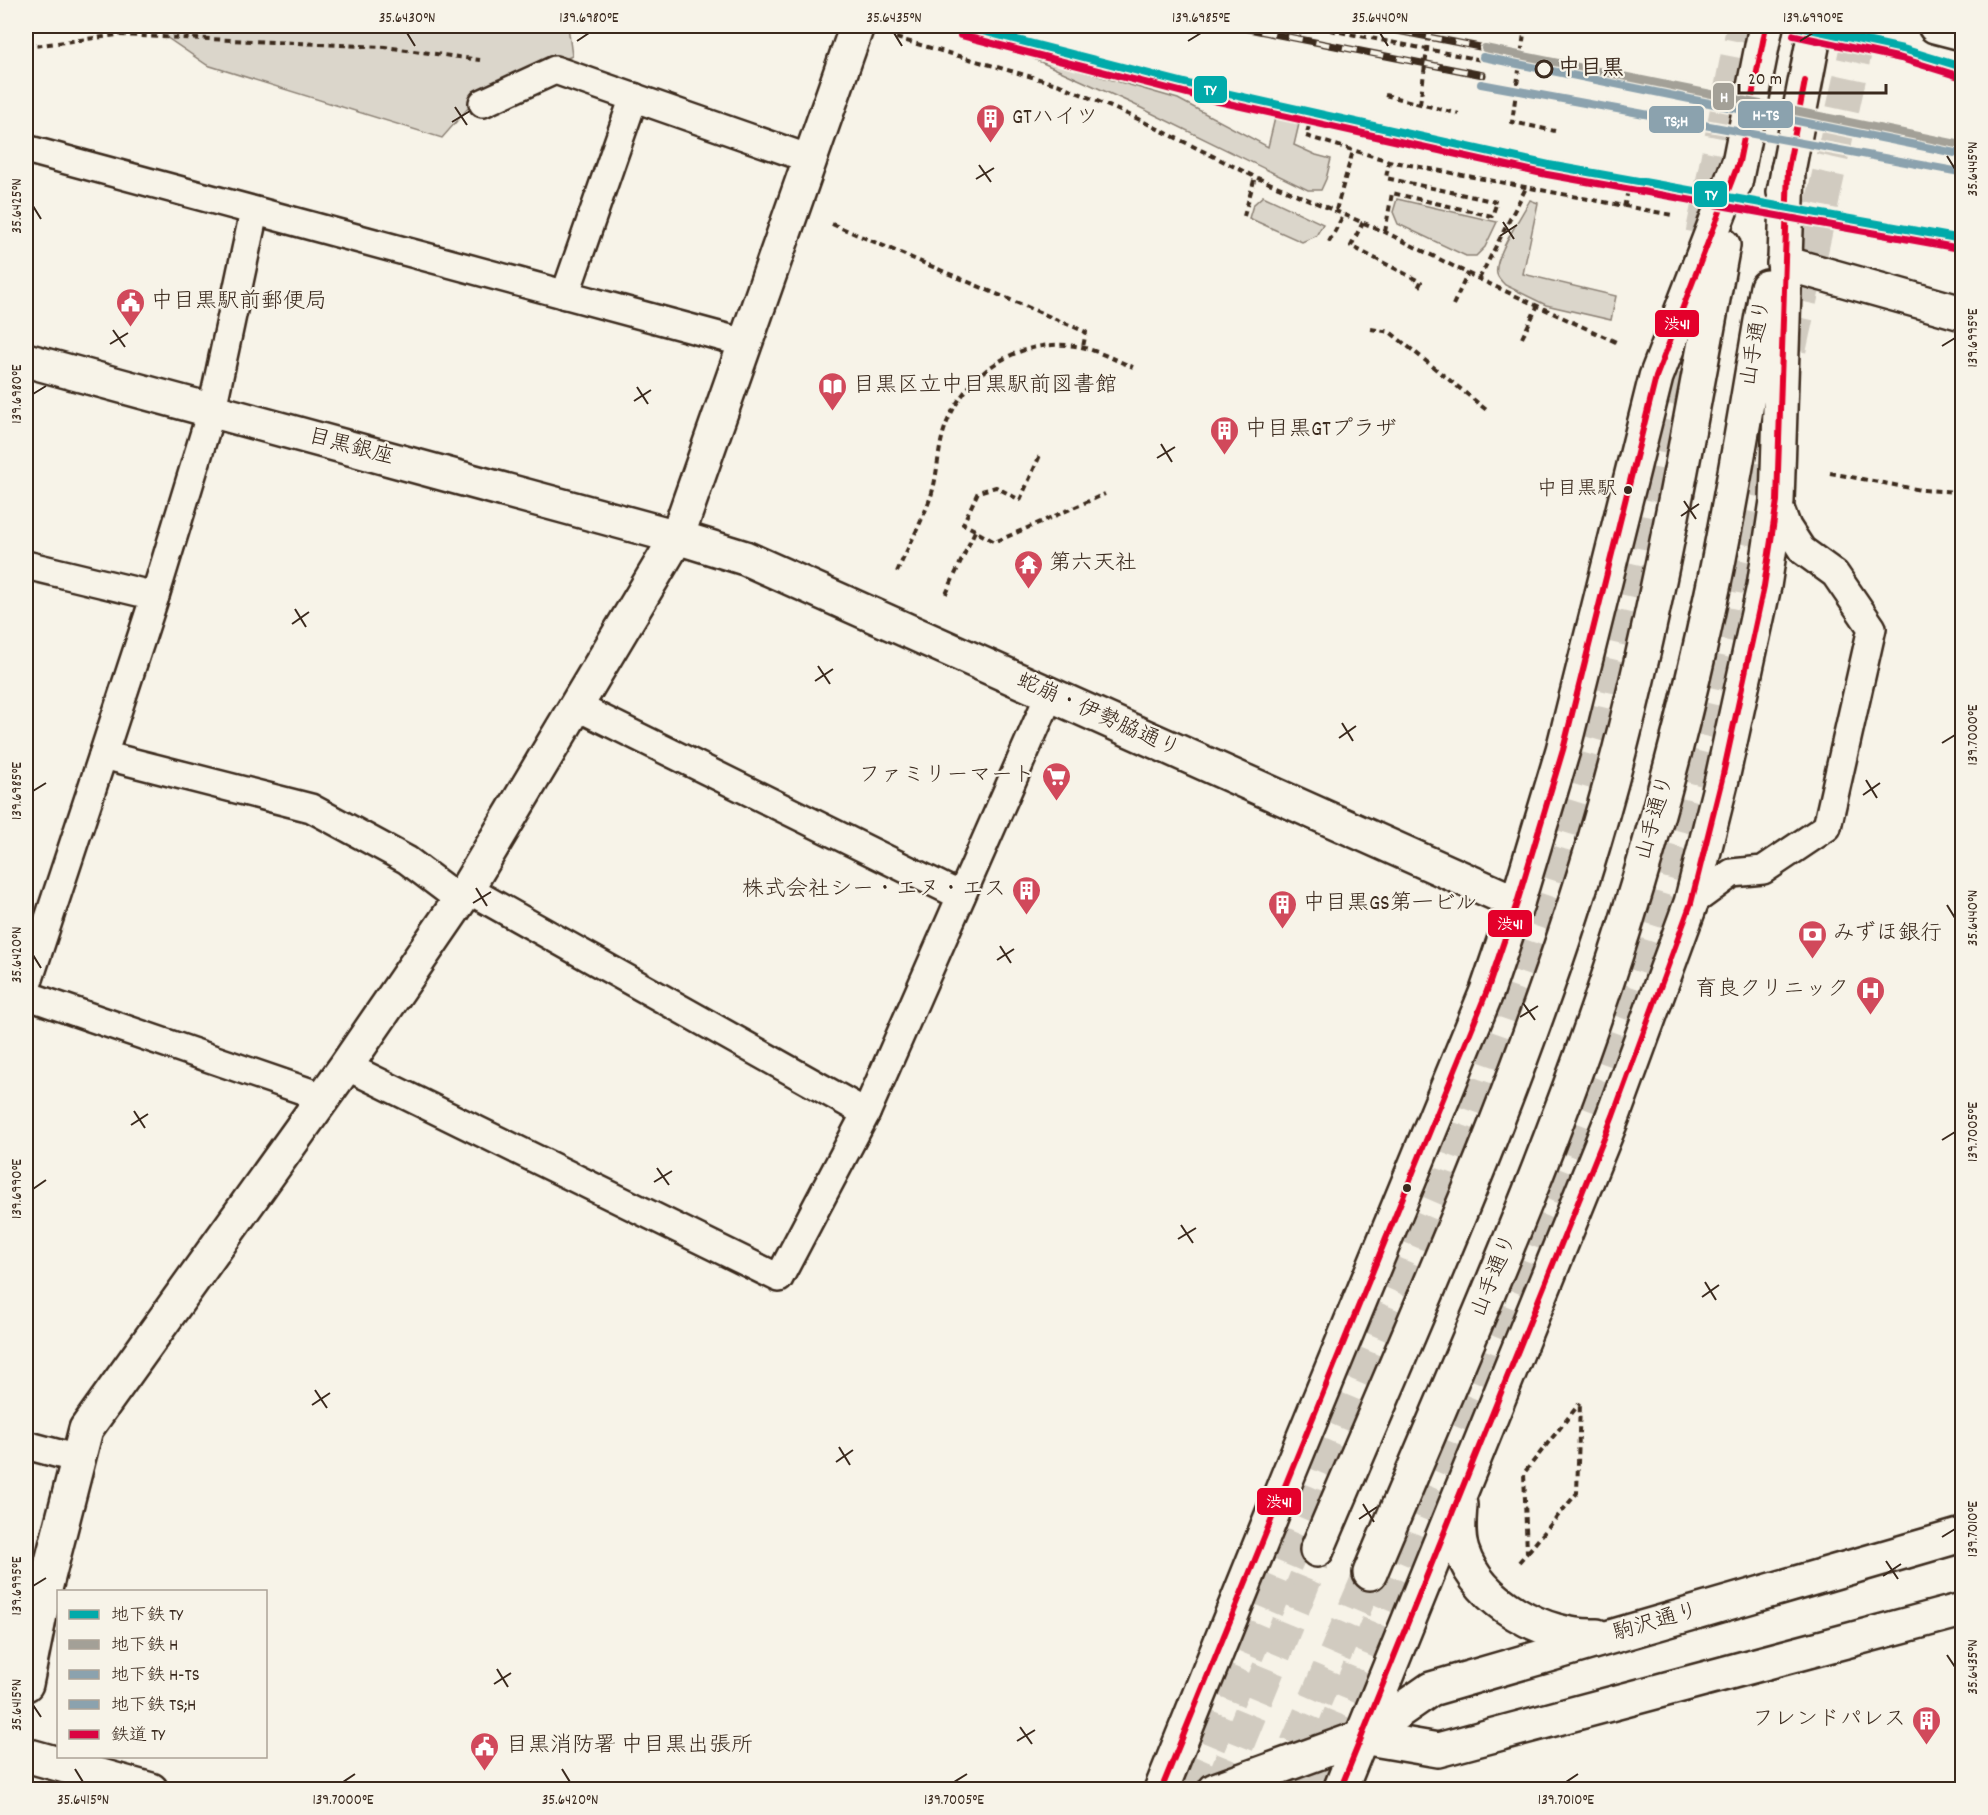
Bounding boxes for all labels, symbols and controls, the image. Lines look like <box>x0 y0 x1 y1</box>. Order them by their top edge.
text: 35.6430°N <box>379 8 435 30</box>
text: 139.6980°E <box>559 8 619 30</box>
text: 35.6435°N <box>866 8 922 30</box>
text: 139.6985°E <box>1172 8 1230 30</box>
text: 35.6440°N <box>1352 8 1408 30</box>
text: 139.6990°E <box>1783 8 1843 30</box>
place label: 中目黒 <box>1558 54 1624 85</box>
scale bar <box>1739 57 1886 95</box>
marker: 中目黒 <box>1535 60 1553 78</box>
text: 20 m <box>1748 68 1782 93</box>
line badge: TY <box>1193 75 1228 104</box>
text: TY <box>1204 80 1217 103</box>
line badge: H <box>1712 82 1735 111</box>
text: H <box>1720 87 1728 110</box>
line badge: H-TS <box>1737 100 1794 129</box>
building icon: GTハイツ <box>975 102 1007 144</box>
place label: GTハイツ <box>1012 103 1098 134</box>
line badge: TS;H <box>1648 105 1705 134</box>
text: H-TS <box>1752 105 1780 128</box>
text: TS;H <box>1664 111 1688 134</box>
text: 35.6445°N <box>1963 141 1985 197</box>
text: 35.6425°N <box>7 178 29 234</box>
line badge: TY <box>1693 180 1728 208</box>
text: TY <box>1705 185 1718 208</box>
public building icon: 中目黒駅前郵便局 <box>114 286 146 328</box>
place label: 中目黒駅前郵便局 <box>151 287 327 318</box>
street label: 山手通り <box>1734 297 1780 389</box>
text: 139.6995°E <box>1963 308 1985 367</box>
line badge: 渋41 <box>1654 309 1700 338</box>
text: 渋41 <box>1664 314 1690 337</box>
text: 139.6980°E <box>7 364 29 424</box>
library icon: 目黒区立中目黒駅前図書館 <box>816 370 848 412</box>
place label: 目黒区立中目黒駅前図書館 <box>853 371 1117 402</box>
building icon: 中目黒GTプラザ <box>1208 414 1240 456</box>
place label: 中目黒GTプラザ <box>1245 415 1397 446</box>
street label: 目黒銀座 <box>304 422 398 474</box>
place label: 中目黒駅 <box>1537 476 1617 504</box>
marker: 中目黒駅 <box>1622 484 1634 496</box>
temple icon: 第六天社 <box>1012 548 1044 590</box>
place label: 第六天社 <box>1049 549 1137 580</box>
street label: 蛇崩・伊勢脇通り <box>1011 666 1185 766</box>
text: 139.7000°E <box>1963 704 1985 766</box>
supermarket icon: ファミリーマート <box>1040 760 1072 802</box>
place label: ファミリーマート <box>859 761 1035 792</box>
text: 139.6985°E <box>7 762 29 820</box>
street label: 山手通り <box>1629 771 1683 865</box>
building icon: 株式会社シー・エヌ・エス <box>1011 874 1043 916</box>
place label: 株式会社シー・エヌ・エス <box>742 875 1006 906</box>
building icon: 中目黒GS第一ビル <box>1266 888 1298 930</box>
place label: 中目黒GS第一ビル <box>1303 889 1477 920</box>
text: 35.6440°N <box>1963 890 1985 946</box>
line badge: 渋41 <box>1487 909 1533 938</box>
text: 渋41 <box>1497 914 1523 937</box>
bank icon: みずほ銀行 <box>1796 918 1828 960</box>
place label: みずほ銀行 <box>1833 919 1942 950</box>
text: 35.6420°N <box>7 927 29 983</box>
hospital icon: 育良クリニック <box>1854 974 1886 1016</box>
place label: 育良クリニック <box>1695 975 1849 1006</box>
text: 139.7005°E <box>1963 1102 1985 1162</box>
text: 139.6990°E <box>7 1159 29 1219</box>
unlabelled marker <box>1401 1182 1413 1194</box>
street label: 山手通り <box>1464 1229 1526 1323</box>
line badge: 渋41 <box>1256 1487 1302 1516</box>
text: 渋41 <box>1266 1492 1292 1515</box>
text: 139.7010°E <box>1963 1501 1985 1557</box>
text: 139.6995°E <box>7 1556 29 1615</box>
legend <box>57 1590 267 1758</box>
street label: 駒沢通り <box>1609 1596 1703 1650</box>
text: 地下鉄 TY <box>111 1604 184 1629</box>
text: 地下鉄 H <box>111 1634 178 1659</box>
text: 35.6435°N <box>1963 1639 1985 1695</box>
text: 地下鉄 H-TS <box>111 1664 200 1689</box>
text: 35.6415°N <box>7 1679 29 1731</box>
text: 地下鉄 TS;H <box>111 1694 196 1719</box>
building icon: フレンドパレス <box>1911 1704 1943 1746</box>
place label: フレンドパレス <box>1752 1705 1906 1736</box>
text: 鉄道 TY <box>111 1724 166 1749</box>
public building icon: 目黒消防署 中目黒出張所 <box>469 1730 501 1772</box>
place label: 目黒消防署 中目黒出張所 <box>506 1731 753 1762</box>
text: 35.6415°N <box>57 1790 109 1812</box>
text: 139.7000°E <box>312 1790 374 1812</box>
text: 35.6420°N <box>542 1790 598 1812</box>
text: 139.7005°E <box>924 1790 984 1812</box>
text: 139.7010°E <box>1538 1790 1594 1812</box>

